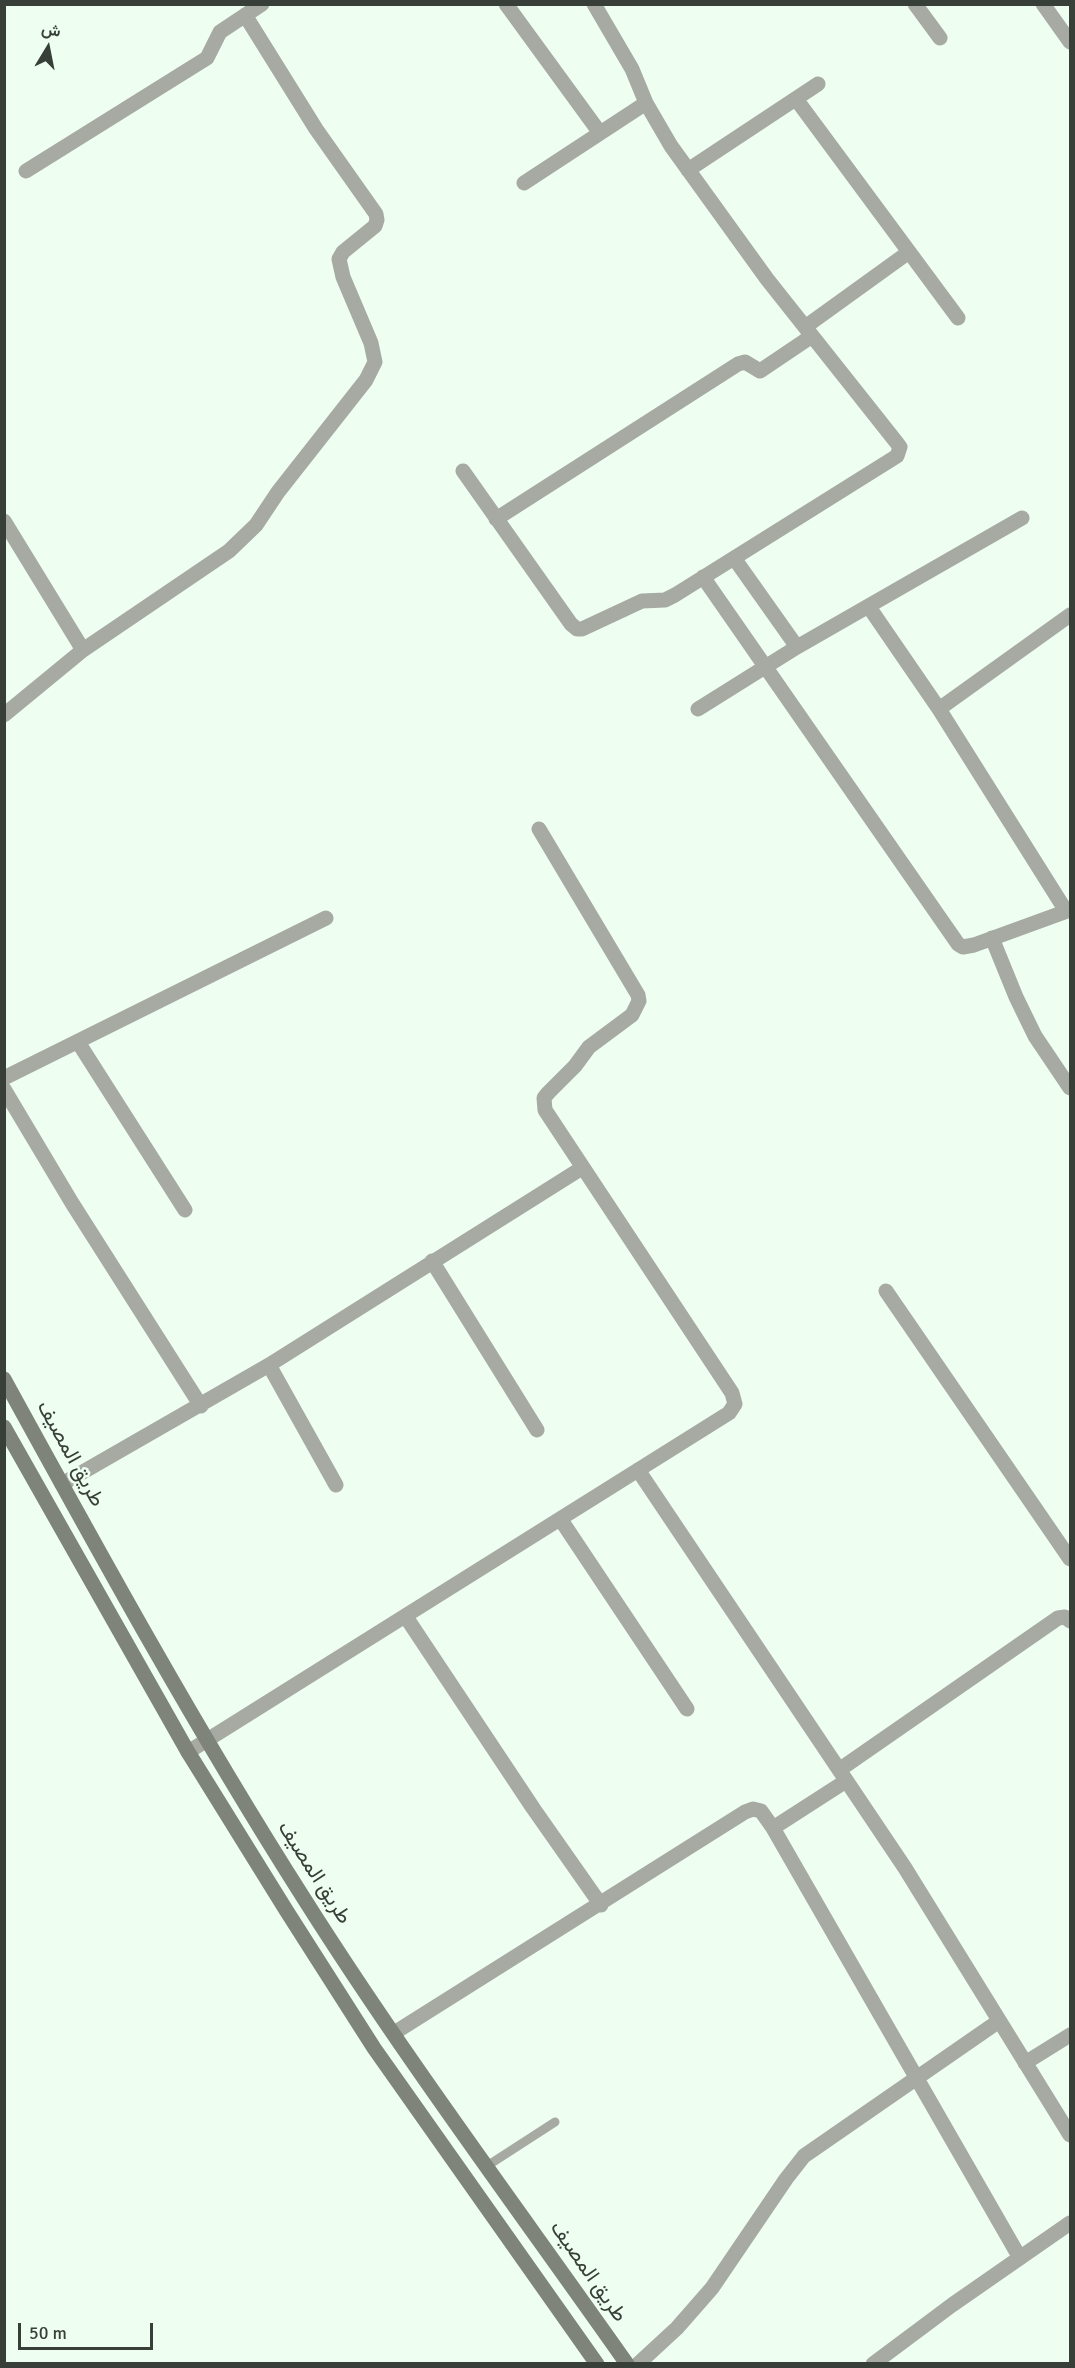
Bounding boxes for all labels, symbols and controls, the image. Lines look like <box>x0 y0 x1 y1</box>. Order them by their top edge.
north arrow <box>18 18 78 78</box>
text: ش <box>40 19 62 42</box>
street label: طريق المصيف <box>31 1397 109 1511</box>
street label: طريق المصيف <box>271 1817 357 1929</box>
street label: طريق المصيف <box>544 2217 632 2327</box>
scale bar <box>21 2311 156 2349</box>
text: 50 m <box>29 2322 67 2344</box>

